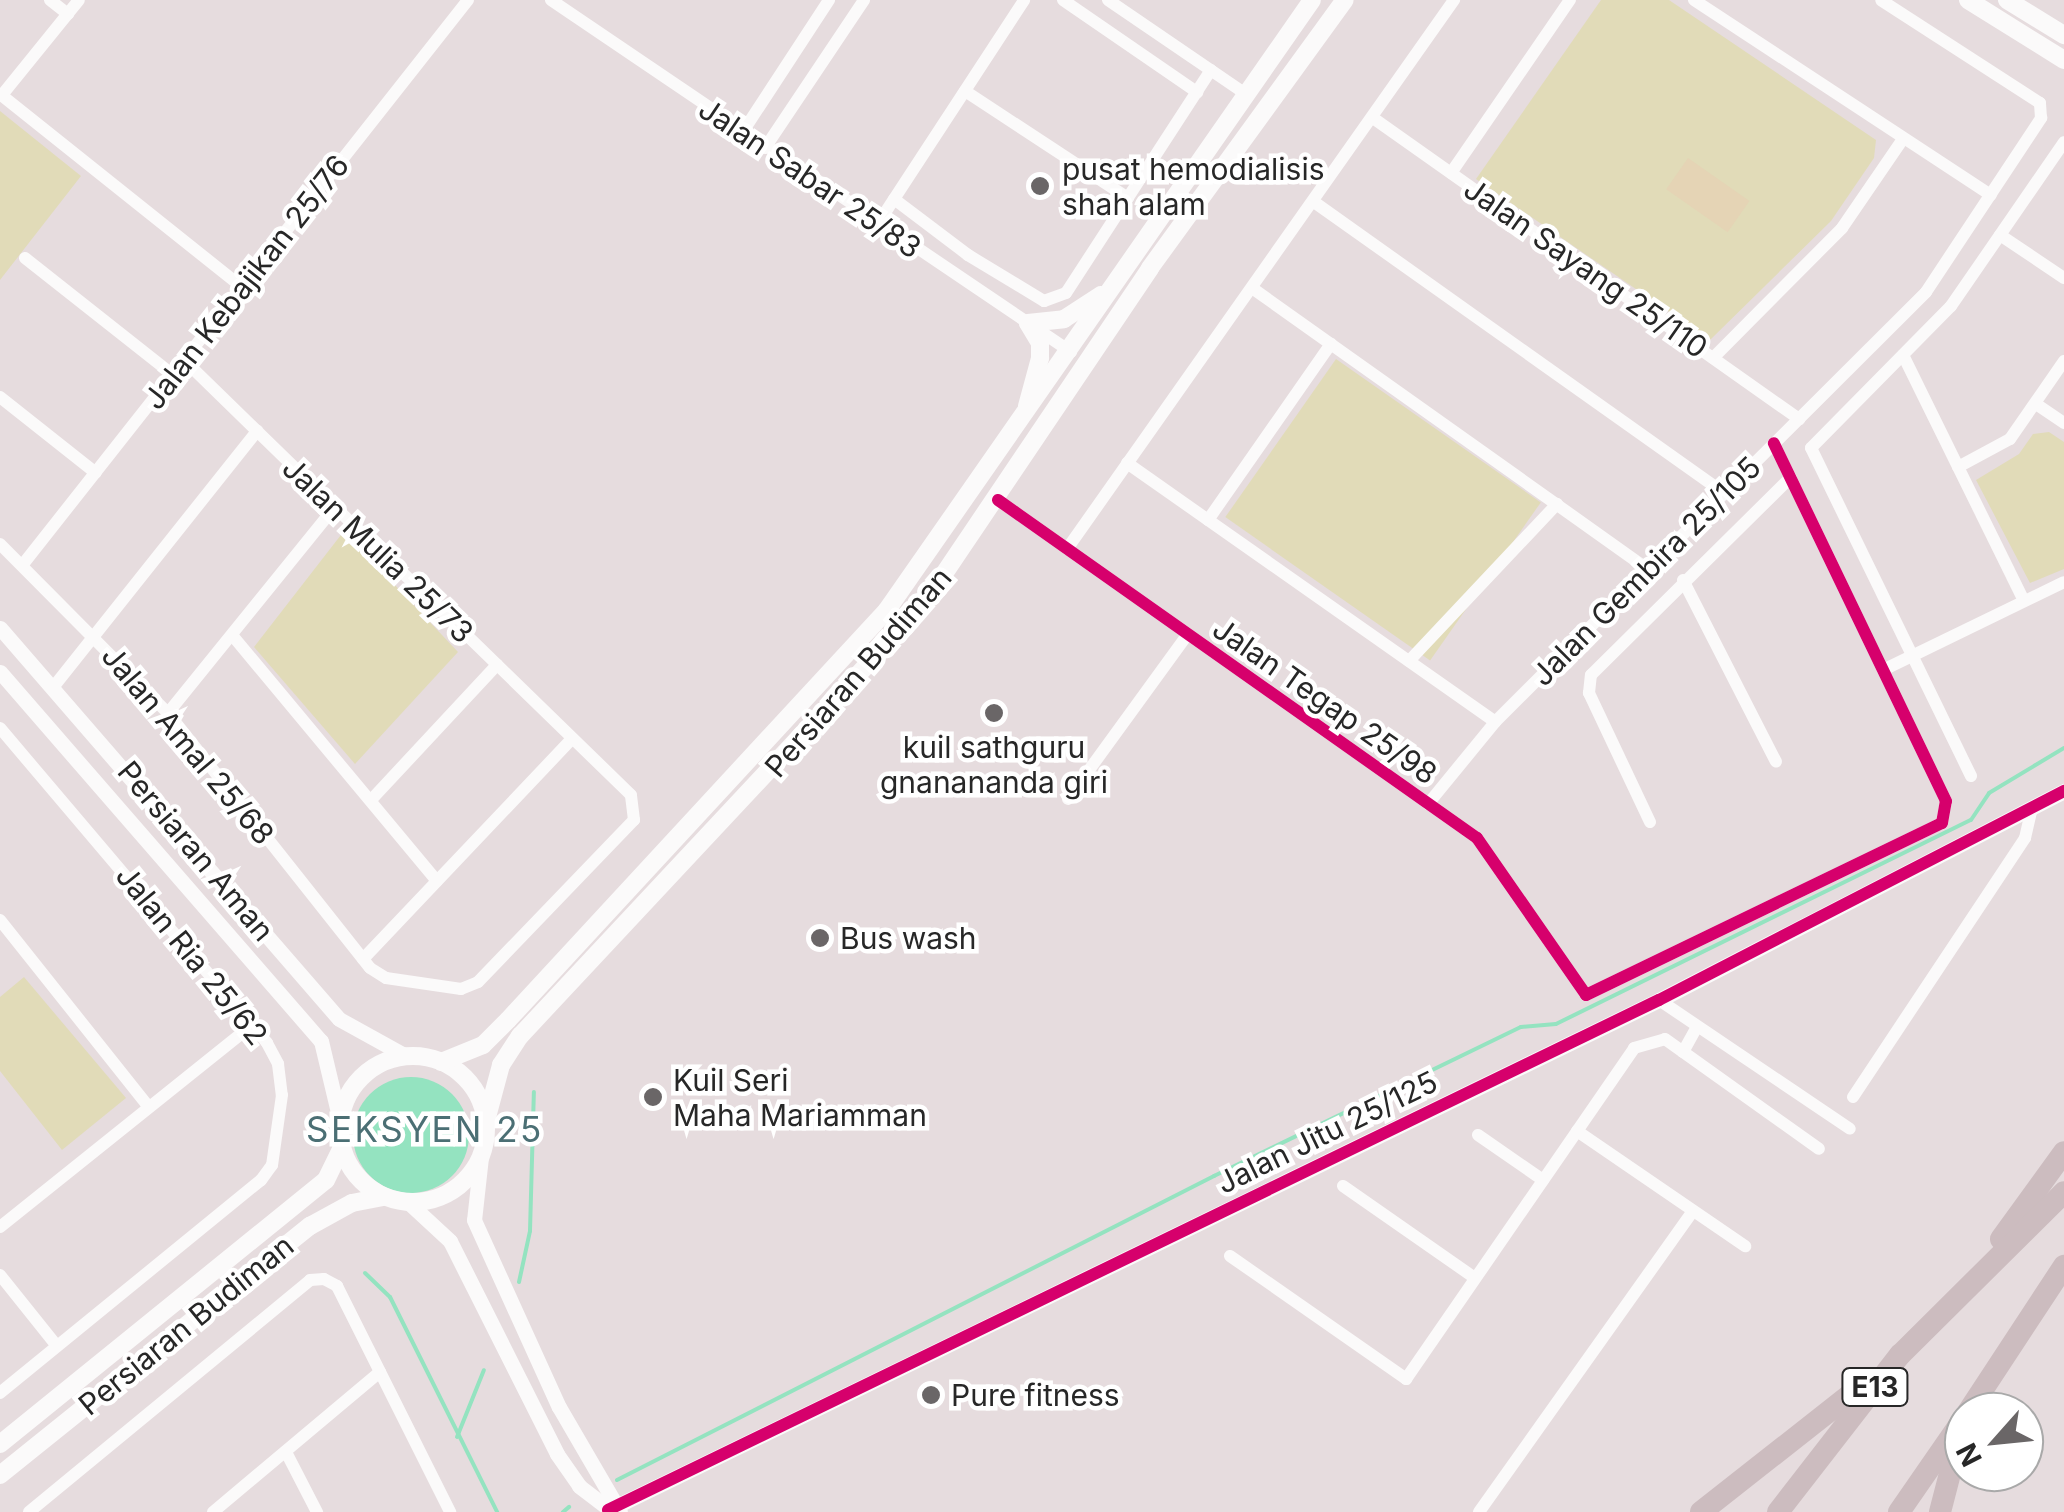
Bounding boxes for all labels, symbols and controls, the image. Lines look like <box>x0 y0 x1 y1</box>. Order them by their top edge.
street label: Jalan Sabar 25/83 <box>692 90 928 266</box>
street label: Jalan Kebajikan 25/76 <box>136 148 356 416</box>
place label: pusat hemodialisis shah alam <box>1062 151 1324 222</box>
street label: Jalan Sayang 25/110 <box>1457 170 1715 366</box>
marker: pusat hemodialisis shah alam <box>1027 173 1053 199</box>
street label: Jalan Gembira 25/105 <box>1524 449 1768 693</box>
street label: Jalan Mulia 25/73 <box>275 450 481 650</box>
street label: Persiaran Budiman <box>757 560 959 784</box>
street label: Jalan Tegap 25/98 <box>1206 610 1444 792</box>
street label: Jalan Amal 25/68 <box>94 638 282 852</box>
marker: kuil sathguru gnanananda giri <box>983 702 1005 724</box>
place label: kuil sathguru gnanananda giri <box>880 729 1108 800</box>
street label: Persiaran Aman <box>110 754 282 948</box>
street label: Jalan Ria 25/62 <box>109 858 275 1052</box>
place label: Bus wash <box>840 920 977 956</box>
marker: Bus wash <box>809 927 831 949</box>
place label: Kuil Seri Maha Mariamman <box>673 1062 927 1132</box>
street label: Jalan Jitu 25/125 <box>1211 1063 1443 1201</box>
marker: Kuil Seri Maha Mariamman <box>642 1086 664 1108</box>
district label: SEKSYEN 25 <box>306 1108 544 1150</box>
street label: Persiaran Budiman <box>71 1227 301 1423</box>
road number: E13 <box>1840 1364 1910 1410</box>
place label: Pure fitness <box>951 1377 1120 1413</box>
marker: Pure fitness <box>920 1384 942 1406</box>
north arrow <box>1944 1392 2044 1492</box>
text: N <box>1949 1437 1989 1472</box>

